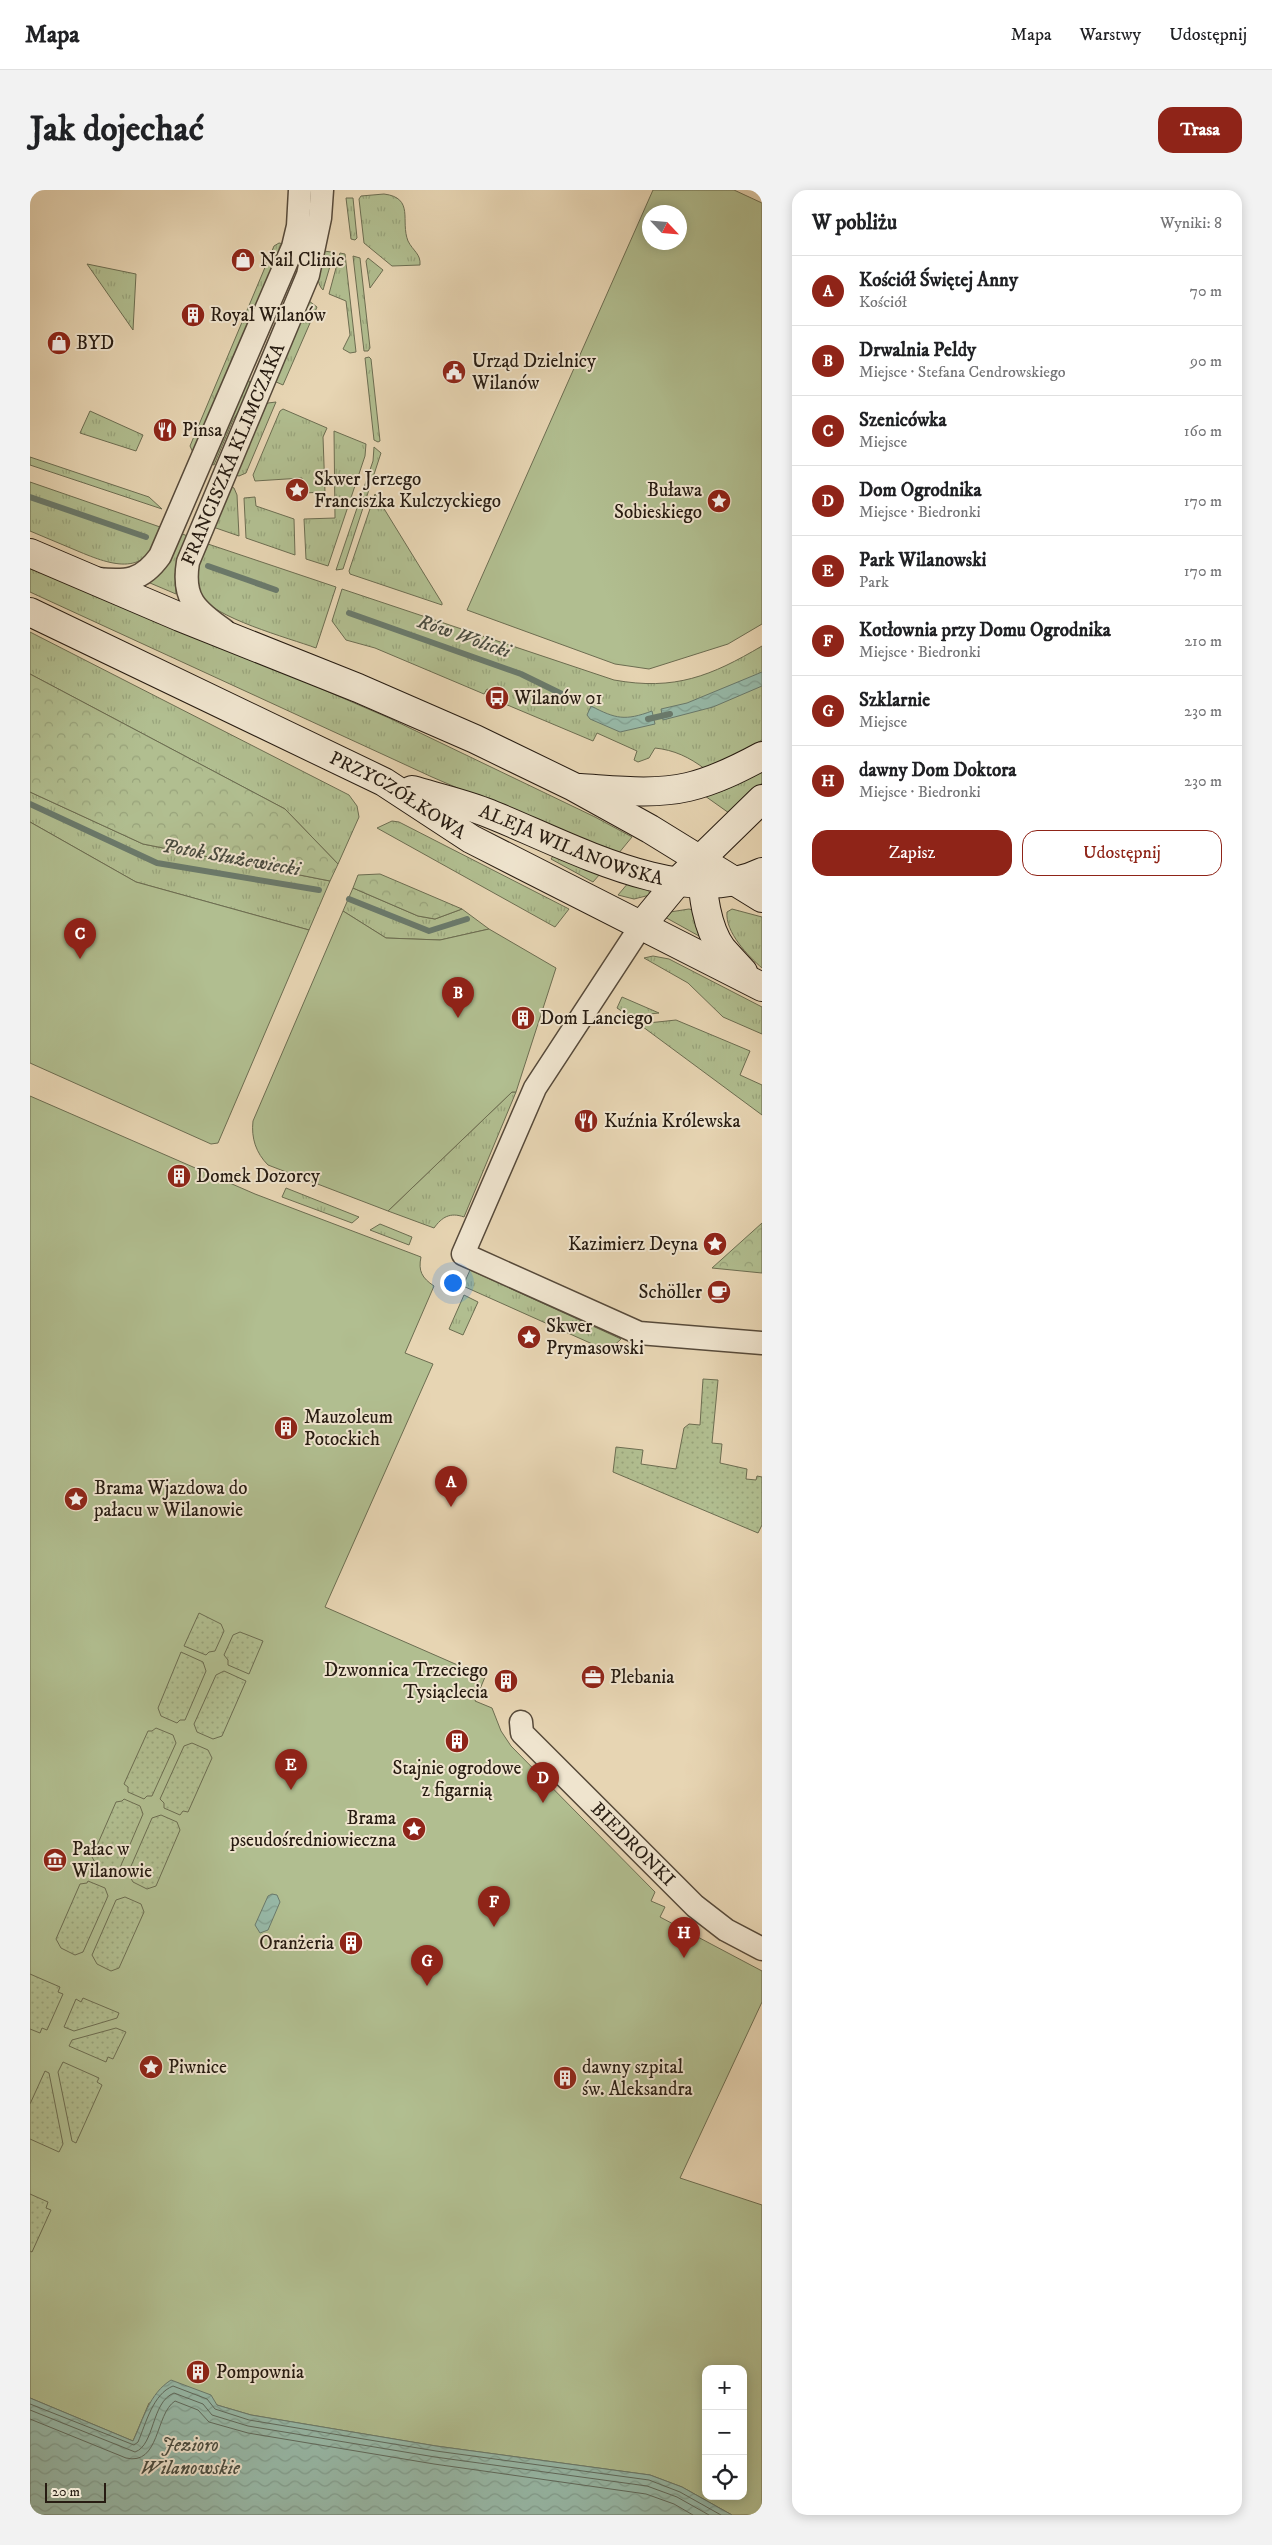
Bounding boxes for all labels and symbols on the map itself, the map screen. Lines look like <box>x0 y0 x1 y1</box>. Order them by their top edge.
north arrow <box>642 205 687 250</box>
shop icon: Nail Clinic <box>230 247 256 273</box>
place label: Nail Clinic <box>260 249 344 272</box>
building icon: Royal Wilanów <box>180 302 206 328</box>
place label: Royal Wilanów <box>210 304 326 327</box>
shop icon: BYD <box>46 330 72 356</box>
place label: BYD <box>76 332 114 355</box>
street label: FRANCISZKA KLIMCZAKA <box>176 339 290 569</box>
place label: Urząd Dzielnicy Wilanów <box>471 350 597 395</box>
public building icon: Urząd Dzielnicy Wilanów <box>441 359 467 385</box>
restaurant icon: Pinsa <box>152 417 178 443</box>
place label: Pinsa <box>182 419 222 442</box>
place label: Skwer Jerzego Franciszka Kulczyckiego <box>314 468 501 513</box>
place icon: Skwer Jerzego Franciszka Kulczyckiego <box>284 477 310 503</box>
place label: Buława Sobieskiego <box>614 479 702 524</box>
place icon: Buława Sobieskiego <box>706 488 732 514</box>
water label: Rów Wolicki <box>413 609 515 665</box>
bus stop icon: Wilanów 01 <box>484 685 510 711</box>
place label: Wilanów 01 <box>513 687 602 710</box>
street label: PRZYCZÓŁKOWA <box>326 746 471 844</box>
street label: ALEJA WILANOWSKA <box>476 799 666 891</box>
water label: Potok Służewiecki <box>160 834 304 883</box>
pin: C <box>64 918 96 959</box>
pin: B <box>442 977 474 1018</box>
building icon: Dom Lanciego <box>510 1005 536 1031</box>
place label: Dom Lanciego <box>540 1007 653 1030</box>
restaurant icon: Kuźnia Królewska <box>573 1108 599 1134</box>
place label: Kuźnia Królewska <box>604 1110 741 1133</box>
building icon: Domek Dozorcy <box>166 1163 192 1189</box>
place label: Domek Dozorcy <box>196 1165 321 1188</box>
place icon: Kazimierz Deyna <box>702 1231 728 1257</box>
place label: Kazimierz Deyna <box>568 1233 698 1256</box>
your location <box>440 1270 466 1296</box>
cafe icon: Schöller <box>706 1279 732 1305</box>
place label: Schöller <box>639 1281 702 1304</box>
place label: Skwer Prymasowski <box>546 1315 644 1360</box>
place icon: Skwer Prymasowski <box>516 1324 542 1350</box>
place label: Mauzoleum Potockich <box>304 1406 393 1451</box>
building icon: Mauzoleum Potockich <box>273 1415 299 1441</box>
pin: A <box>435 1466 467 1507</box>
place label: Brama Wjazdowa do pałacu w Wilanowie <box>93 1477 247 1522</box>
place icon: Brama Wjazdowa do pałacu w Wilanowie <box>63 1486 89 1512</box>
place label: Dzwonnica Trzeciego Tysiąclecia <box>324 1659 488 1704</box>
office icon: Plebania <box>580 1664 606 1690</box>
place label: Plebania <box>610 1666 674 1689</box>
building icon: Dzwonnica Trzeciego Tysiąclecia <box>493 1668 519 1694</box>
building icon: Stajnie ogrodowe z figarnią <box>444 1728 470 1754</box>
pin: E <box>275 1749 307 1790</box>
place label: Stajnie ogrodowe z figarnią <box>393 1757 522 1802</box>
pin: D <box>527 1762 559 1803</box>
street label: BIEDRONKI <box>586 1797 680 1891</box>
place label: Brama pseudośredniowieczna <box>229 1807 396 1852</box>
place icon: Brama pseudośredniowieczna <box>401 1816 427 1842</box>
place label: Pałac w Wilanowie <box>71 1838 152 1883</box>
museum icon: Pałac w Wilanowie <box>42 1847 68 1873</box>
pin: F <box>478 1886 510 1927</box>
pin: H <box>668 1917 700 1958</box>
building icon: Oranżeria <box>338 1930 364 1956</box>
place label: Oranżeria <box>259 1932 334 1955</box>
pin: G <box>411 1945 443 1986</box>
place icon: Piwnice <box>138 2054 164 2080</box>
place label: Piwnice <box>168 2056 227 2079</box>
place label: dawny szpital św. Aleksandra <box>582 2056 693 2101</box>
building icon: dawny szpital św. Aleksandra <box>552 2065 578 2091</box>
building icon: Pompownia <box>185 2359 211 2385</box>
place label: Pompownia <box>216 2361 304 2384</box>
water label: Jezioro Wilanowskie <box>140 2433 241 2481</box>
scale bar <box>45 2480 106 2503</box>

